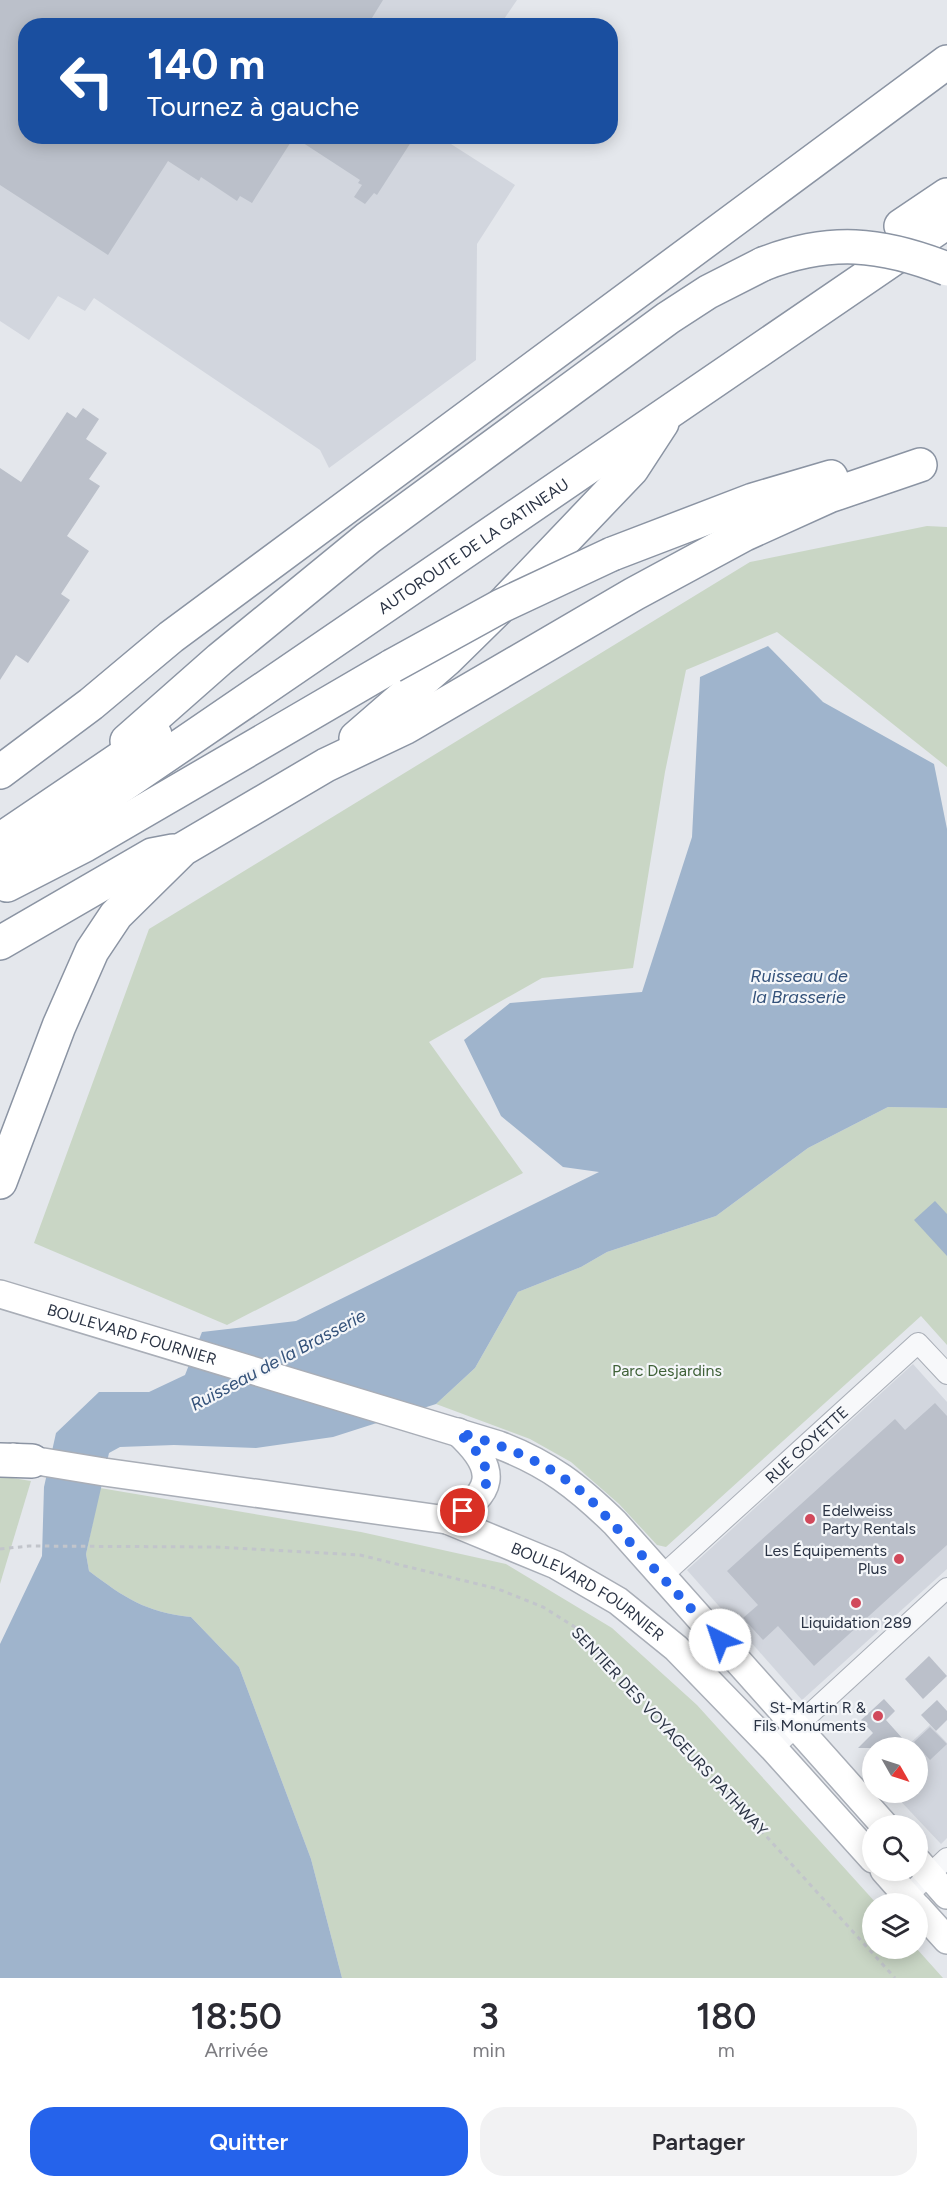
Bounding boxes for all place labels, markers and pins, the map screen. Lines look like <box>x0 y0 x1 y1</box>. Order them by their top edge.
pin <box>437 1485 488 1536</box>
place label: Edelweiss Party Rentals <box>822 1501 916 1538</box>
marker: Edelweiss Party Rentals <box>803 1512 817 1526</box>
place label: Les Équipements Plus <box>764 1541 887 1578</box>
marker: Les Équipements Plus <box>892 1552 906 1566</box>
marker: Liquidation 289 <box>849 1596 863 1610</box>
place label: Liquidation 289 <box>800 1613 912 1632</box>
place label: St-Martin R & Fils Monuments <box>753 1698 867 1735</box>
marker: St-Martin R & Fils Monuments <box>871 1709 885 1723</box>

